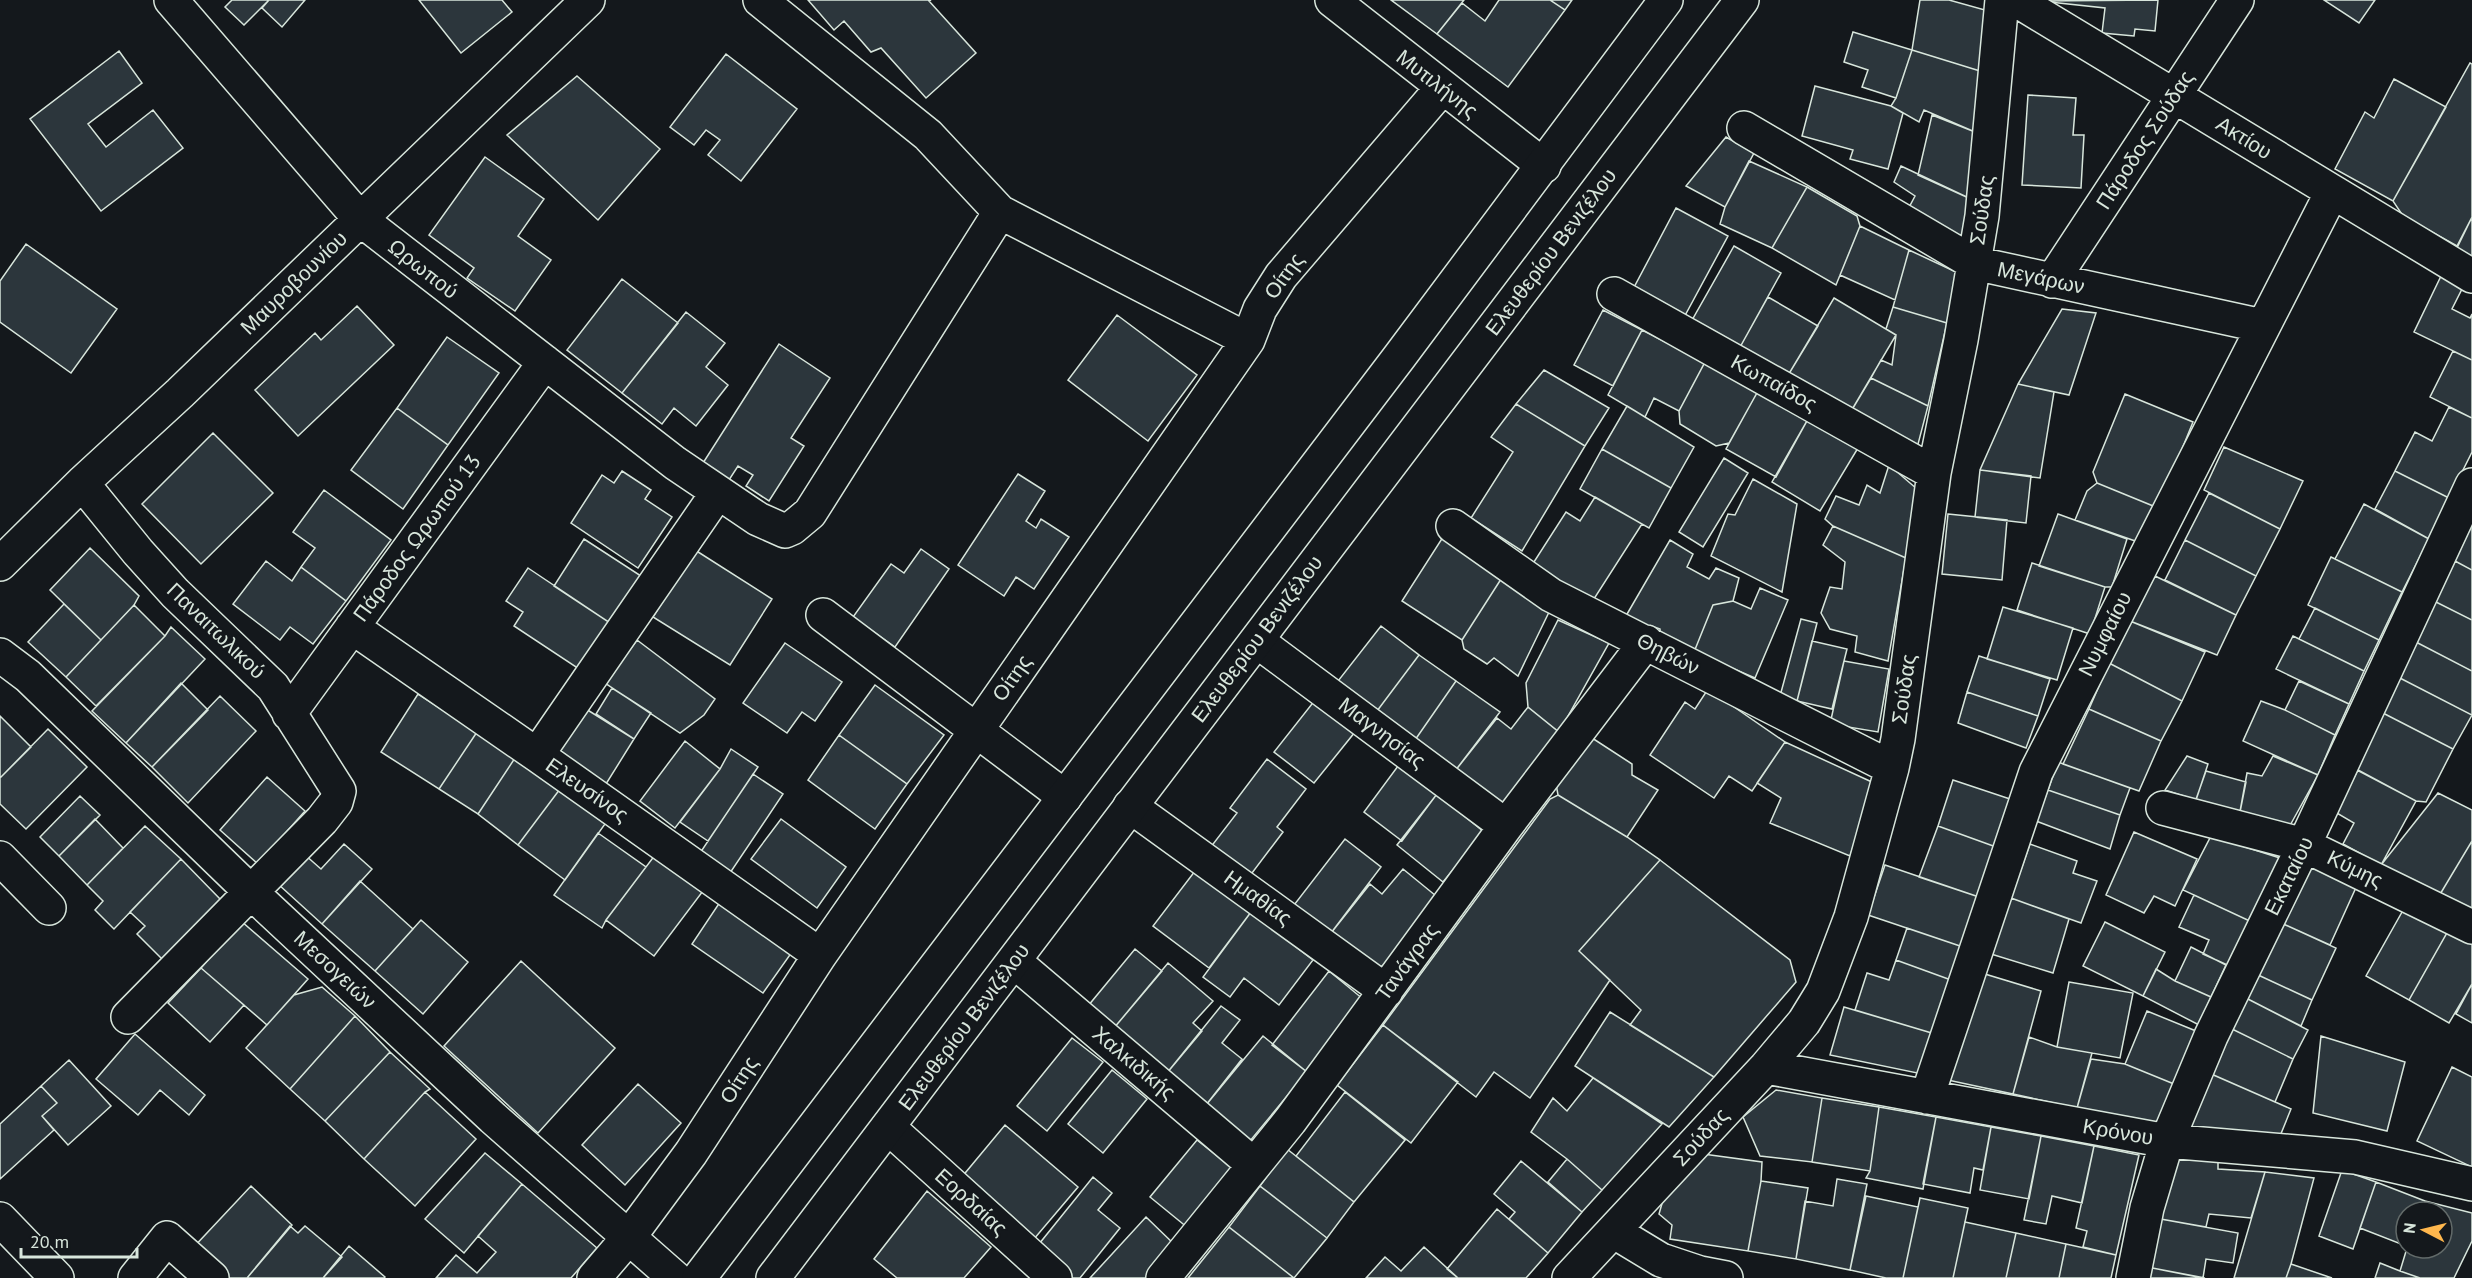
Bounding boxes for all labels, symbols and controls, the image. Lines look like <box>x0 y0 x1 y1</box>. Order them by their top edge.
street label: Μυτιλήνης <box>1391 43 1484 124</box>
street label: Πάροδος Σούδας <box>2090 65 2200 214</box>
street label: Ακτίου <box>2211 110 2277 165</box>
street label: Ελευθερίου Βενιζέλου <box>1479 163 1622 341</box>
street label: Σούδας <box>1963 173 2000 247</box>
street label: Μαυροβουνίου <box>235 225 353 340</box>
street label: Ωρωπού <box>383 233 464 305</box>
street label: Οίτης <box>1258 247 1310 304</box>
street label: Μεγάρων <box>1995 255 2087 300</box>
street label: Κωπαίδος <box>1726 348 1822 417</box>
street label: Πάροδος Ωρωπού 13 <box>347 449 487 627</box>
street label: Ελευθερίου Βενιζέλου <box>1185 550 1328 728</box>
street label: Παναιτωλικού <box>161 577 271 685</box>
street label: Νυμφαίου <box>2072 587 2137 681</box>
street label: Θηβών <box>1632 626 1704 681</box>
street label: Οίτης <box>986 649 1037 706</box>
street label: Σούδας <box>1885 652 1922 726</box>
street label: Μαγνησίας <box>1333 691 1431 774</box>
street label: Ελευσίνος <box>541 751 634 828</box>
street label: Εκαταίου <box>2258 832 2319 920</box>
street label: Κύμης <box>2323 844 2388 894</box>
street label: Ημαθίας <box>1219 864 1298 931</box>
street label: Τανάγρας <box>1369 917 1444 1006</box>
street label: Μεσογειών <box>288 925 382 1015</box>
street label: Ελευθερίου Βενιζέλου <box>892 938 1035 1116</box>
street label: Χαλκιδικής <box>1087 1020 1181 1105</box>
street label: Οίτης <box>713 1051 764 1109</box>
street label: Σούδας <box>1667 1102 1734 1172</box>
street label: Κρόνου <box>2081 1112 2156 1151</box>
street label: Εορδαίας <box>929 1162 1013 1241</box>
north arrow <box>2394 1200 2454 1260</box>
scale bar <box>21 1221 136 1259</box>
text: N <box>2399 1222 2420 1235</box>
text: 20 m <box>30 1230 69 1253</box>

